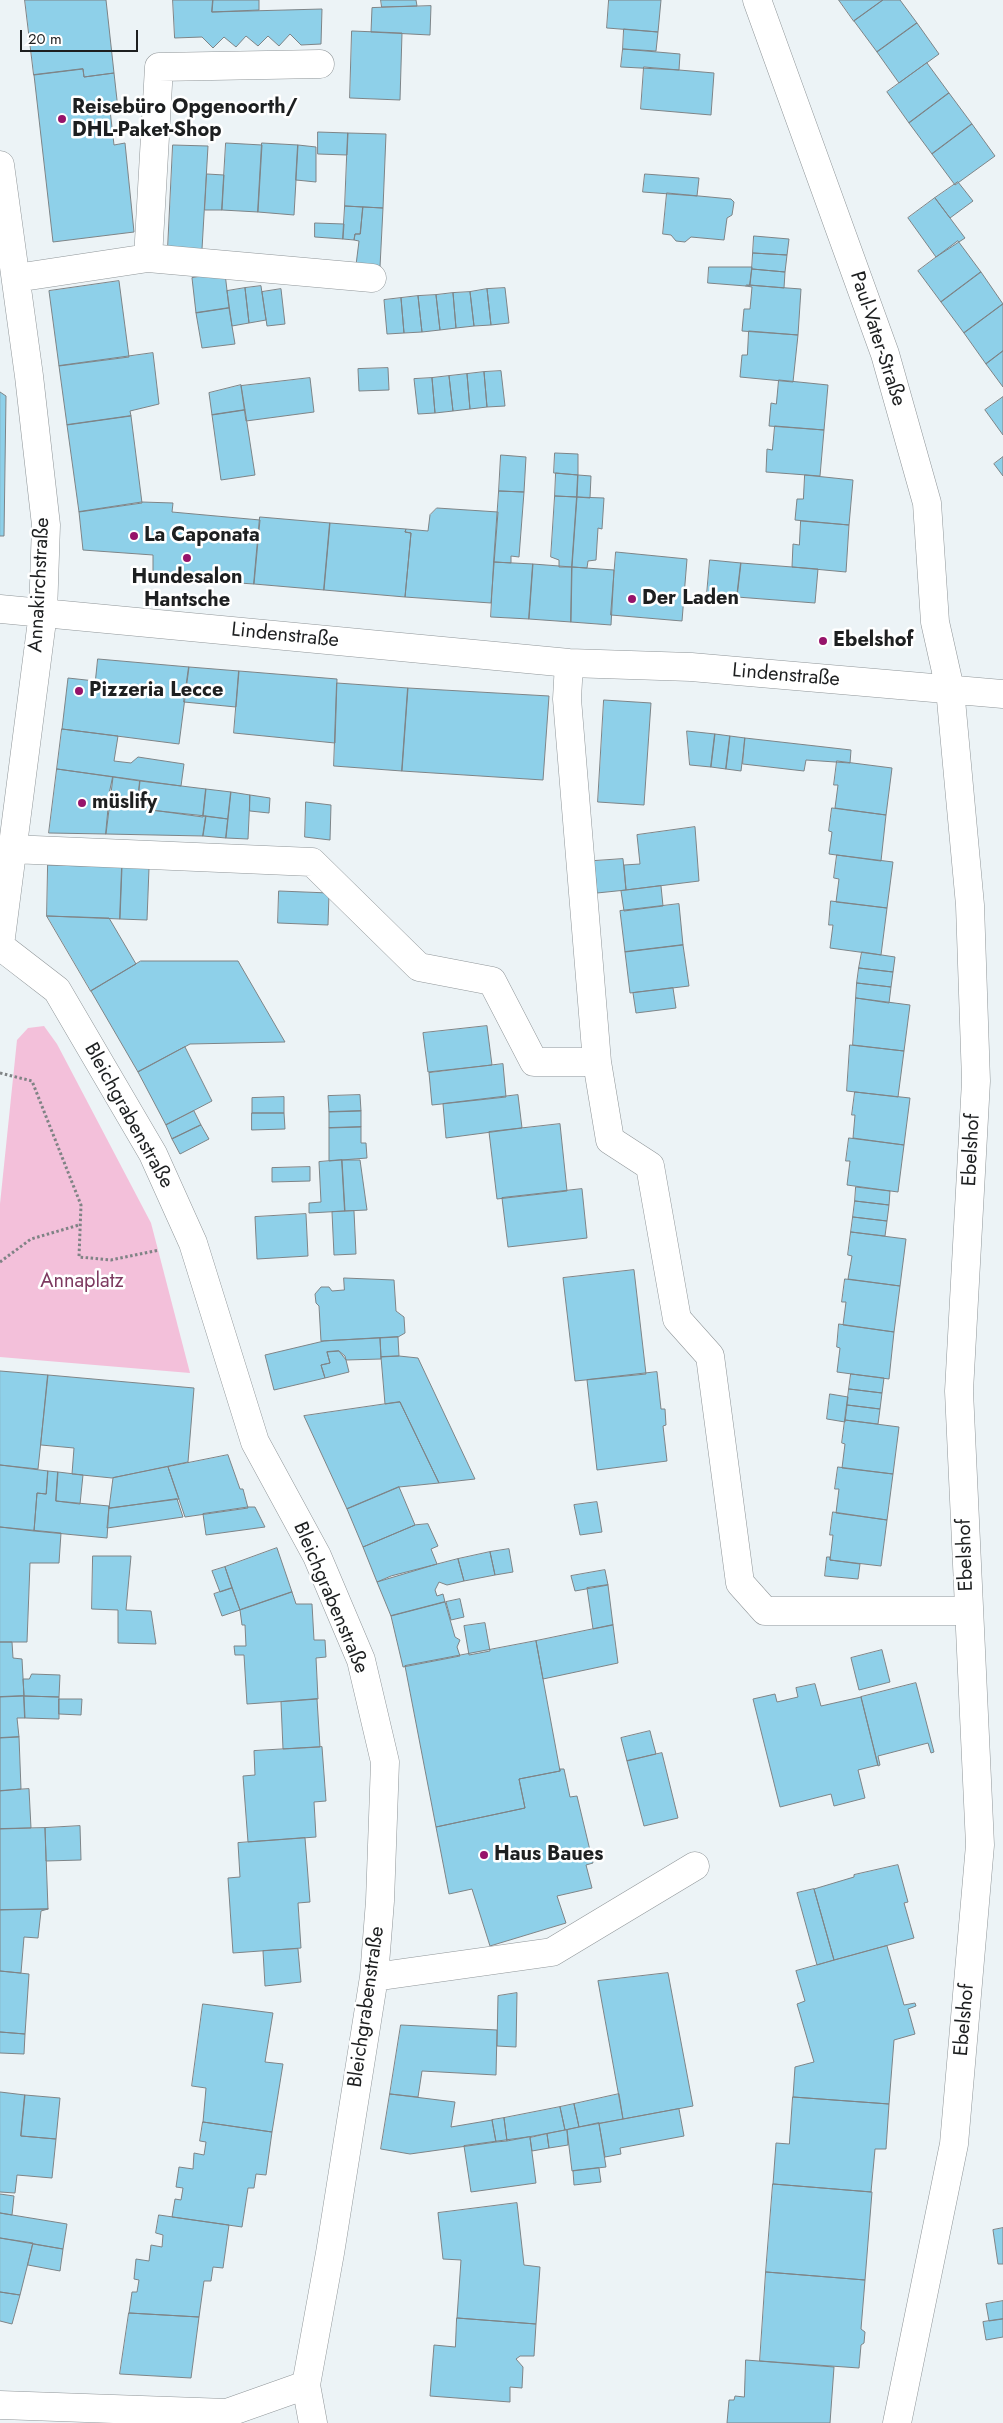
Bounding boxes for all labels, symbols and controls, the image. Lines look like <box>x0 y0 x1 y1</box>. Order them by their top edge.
scale bar <box>22 20 140 52</box>
text: 20 m <box>28 28 62 50</box>
place label: Reisebüro Opgenoorth/ DHL-Paket-Shop <box>72 96 298 143</box>
marker: Reisebüro Opgenoorth/ DHL-Paket-Shop <box>56 113 68 125</box>
street label: Paul-Vater-Straße <box>844 269 910 409</box>
street label: Annakirchstraße <box>24 517 56 653</box>
place label: La Caponata <box>144 524 260 548</box>
marker: La Caponata <box>128 530 140 542</box>
marker: Hundesalon Hantsche <box>181 552 193 564</box>
place label: Hundesalon Hantsche <box>131 566 243 613</box>
place label: Der Laden <box>642 587 739 611</box>
marker: Der Laden <box>626 593 638 605</box>
street label: Lindenstraße <box>230 618 340 654</box>
place label: Ebelshof <box>833 629 913 653</box>
marker: Ebelshof <box>817 635 829 647</box>
street label: Lindenstraße <box>731 659 841 693</box>
place label: Pizzeria Lecce <box>89 679 223 703</box>
marker: Pizzeria Lecce <box>73 685 85 697</box>
place label: müslify <box>92 791 157 815</box>
marker: müslify <box>76 797 88 809</box>
street label: Bleichgrabenstraße <box>78 1039 178 1193</box>
street label: Ebelshof <box>958 1113 986 1187</box>
park label: Annaplatz <box>40 1270 124 1294</box>
street label: Ebelshof <box>953 1518 979 1592</box>
street label: Bleichgrabenstraße <box>287 1519 373 1677</box>
place label: Haus Baues <box>494 1843 603 1867</box>
marker: Haus Baues <box>478 1849 490 1861</box>
street label: Bleichgrabenstraße <box>344 1925 390 2089</box>
street label: Ebelshof <box>950 1983 980 2057</box>

